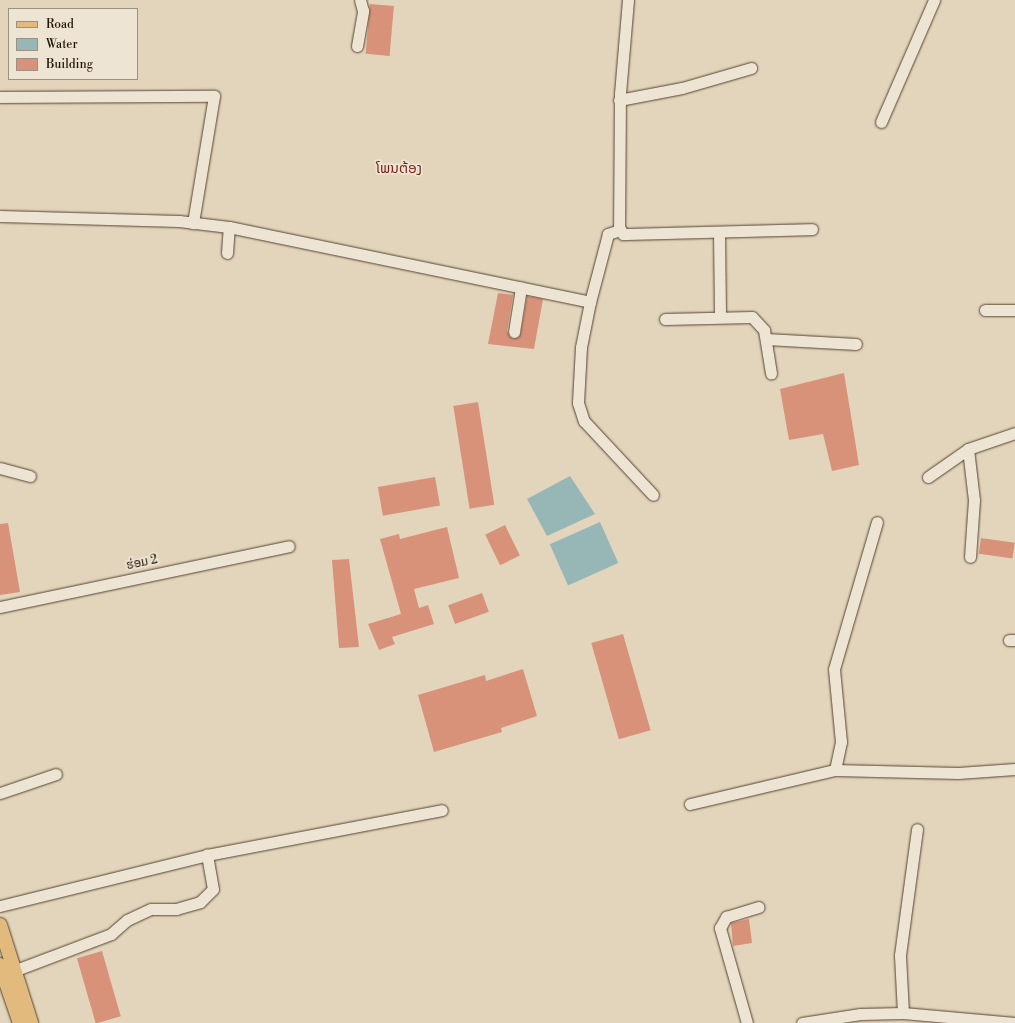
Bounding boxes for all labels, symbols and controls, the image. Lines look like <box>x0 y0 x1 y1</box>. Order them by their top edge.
legend <box>8 8 138 80</box>
text: Road <box>46 17 74 32</box>
text: Water <box>46 37 78 52</box>
text: Building <box>46 57 93 72</box>
district label: ໂພນຕ້ອງ <box>376 161 422 177</box>
street label: ຮ່ອມ 2 <box>125 553 159 573</box>

